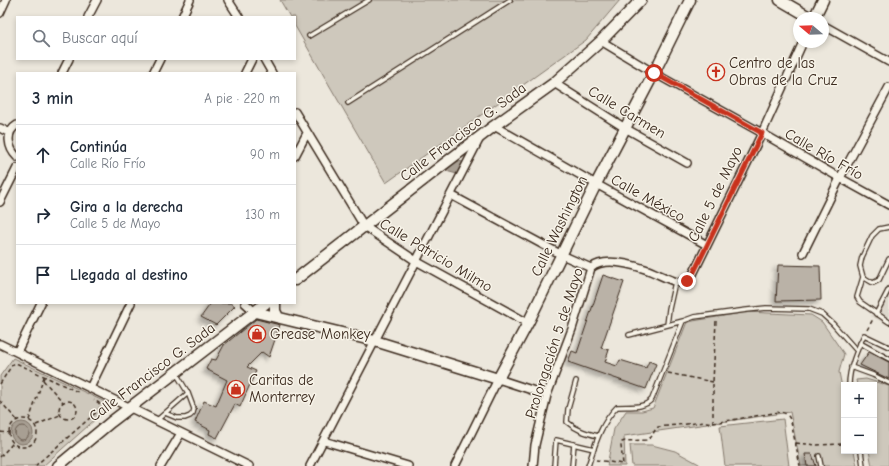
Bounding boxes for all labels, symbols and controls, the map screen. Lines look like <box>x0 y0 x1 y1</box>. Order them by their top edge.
north arrow <box>793 12 829 48</box>
search box <box>16 16 296 60</box>
icon: search <box>30 27 52 49</box>
text: Buscar aquí <box>62 29 138 47</box>
place label: Centro de las Obras de la Cruz <box>729 54 838 89</box>
church icon: Centro de las Obras de la Cruz <box>706 62 726 82</box>
route start <box>645 64 663 82</box>
street label: Calle Francisco G. Sada <box>396 79 530 185</box>
street label: Calle Carmen <box>585 82 669 142</box>
text: 3 min <box>32 89 73 108</box>
text: A pie · 220 m <box>204 91 280 106</box>
street label: Calle Río Frío <box>782 124 866 184</box>
text: Continúa <box>70 138 127 156</box>
street label: Calle 5 de Mayo <box>684 143 746 245</box>
icon: ahead <box>32 144 54 166</box>
text: 90 m <box>250 147 280 162</box>
text: Calle Río Frío <box>70 156 146 171</box>
street label: Calle México <box>608 170 688 226</box>
street label: Calle Washington <box>527 173 591 279</box>
text: Gira a la derecha <box>70 198 183 216</box>
icon: right <box>32 204 54 226</box>
text: 130 m <box>245 207 280 222</box>
street label: Calle Patricio Milmo <box>376 214 496 296</box>
text: Calle 5 de Mayo <box>70 216 160 231</box>
icon: arrive <box>32 264 54 286</box>
street label: Prolongación 5 de Mayo <box>521 265 587 421</box>
text: Llegada al destino <box>70 266 188 284</box>
route end <box>678 272 696 290</box>
street label: Calle Francisco G. Sada <box>85 319 219 425</box>
shop icon: Grease Monkey <box>247 324 267 344</box>
place label: Grease Monkey <box>270 325 371 343</box>
place label: Caritas de Monterrey <box>249 371 315 406</box>
shop icon: Caritas de Monterrey <box>226 379 246 399</box>
map controls <box>841 382 877 454</box>
button: + <box>841 382 877 418</box>
button: − <box>841 418 877 454</box>

